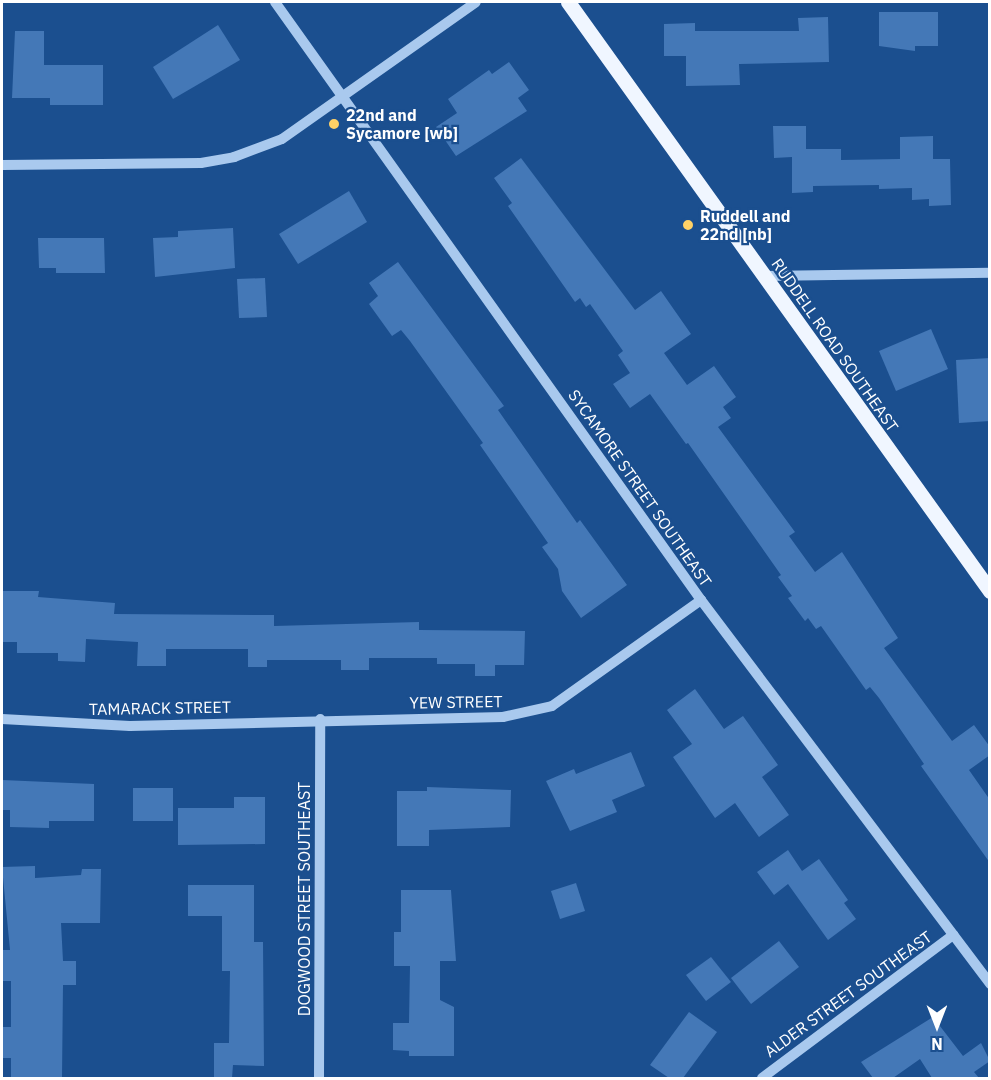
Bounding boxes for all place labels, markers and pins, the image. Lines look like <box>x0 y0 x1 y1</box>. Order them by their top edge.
place label: 22nd and Sycamore [wb] <box>346 105 458 143</box>
marker: 22nd and Sycamore [wb] <box>327 117 341 131</box>
place label: Ruddell and 22nd [nb] <box>700 206 790 244</box>
marker: Ruddell and 22nd [nb] <box>681 218 695 232</box>

